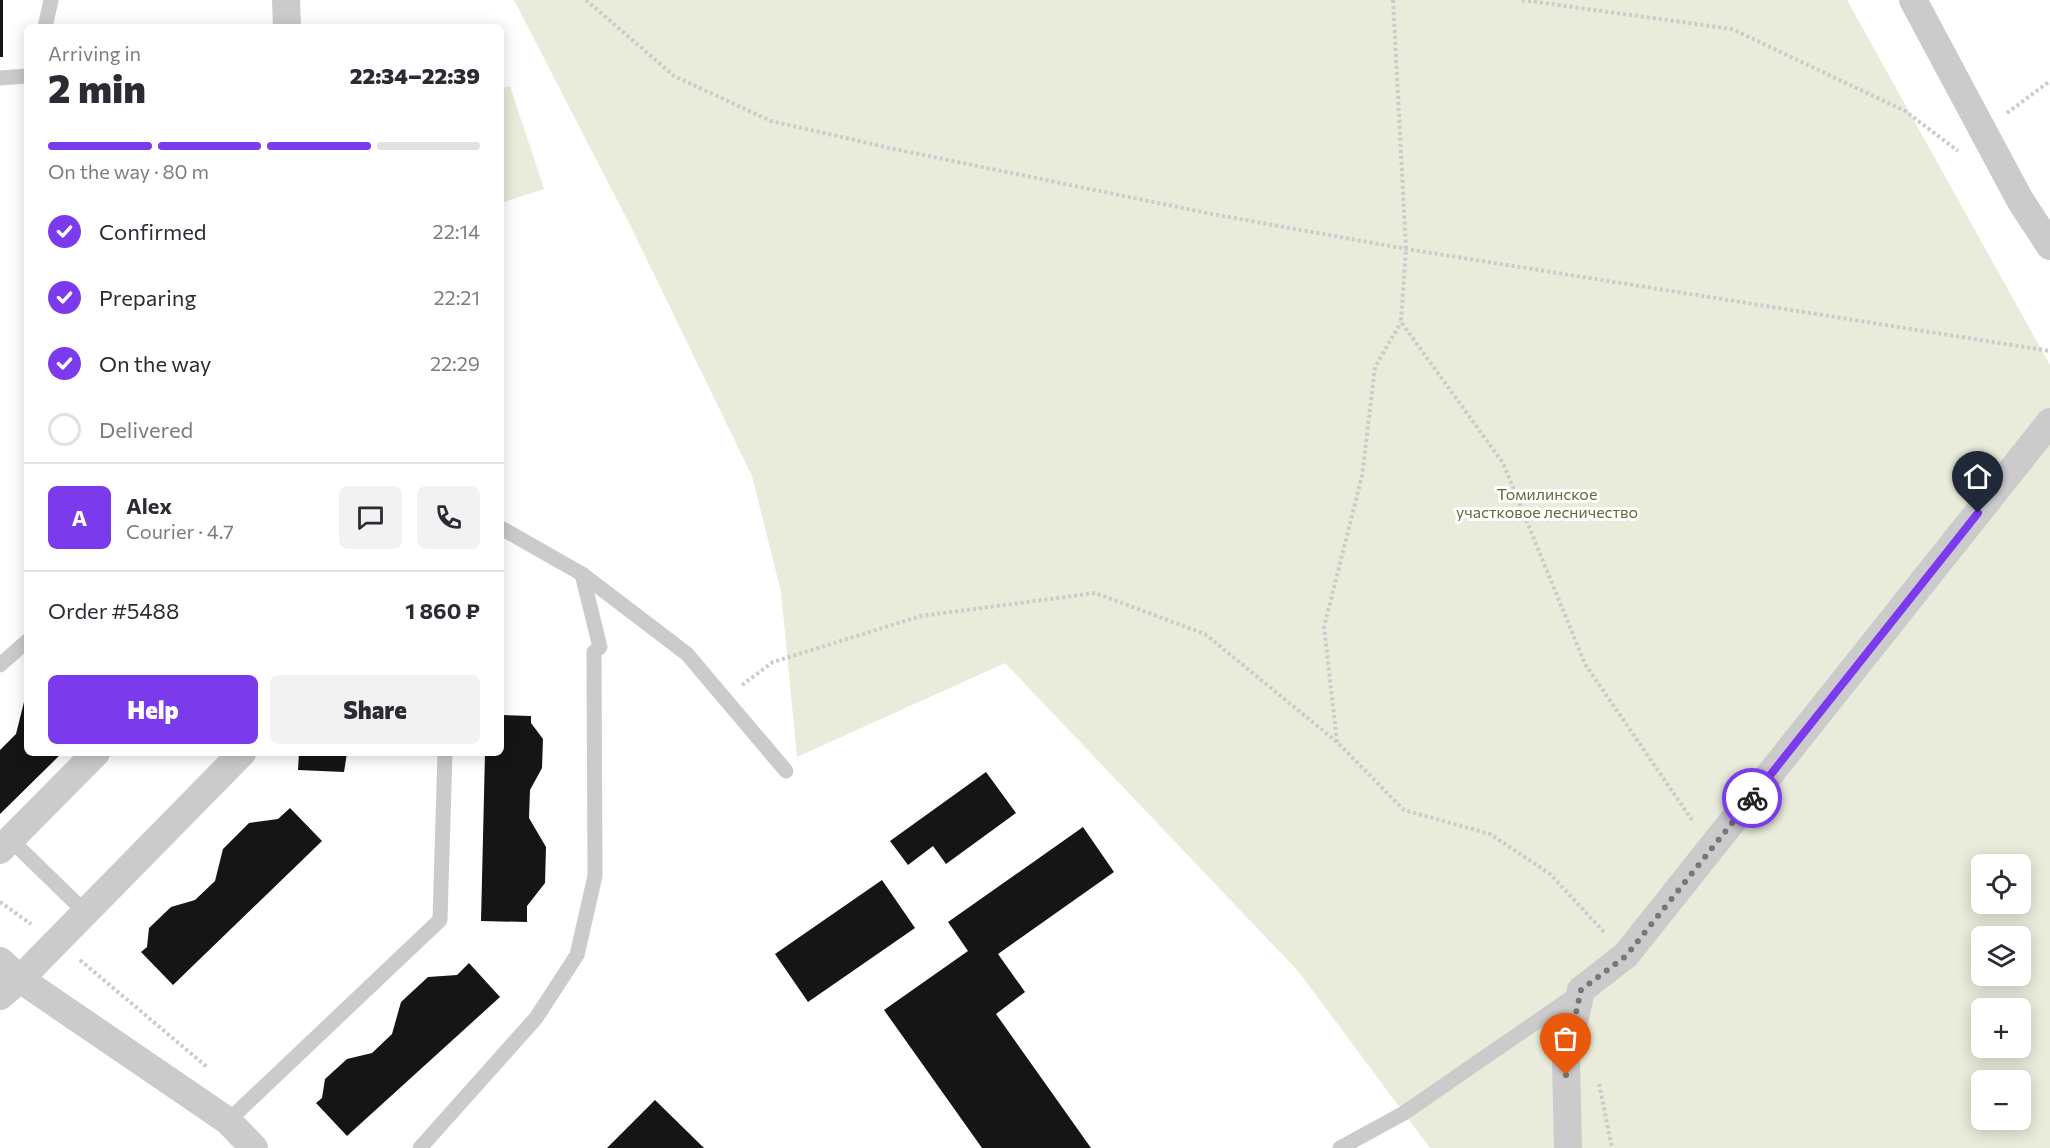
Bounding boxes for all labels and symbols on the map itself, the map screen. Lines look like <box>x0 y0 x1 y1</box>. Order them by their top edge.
pin <box>1952 451 2003 513</box>
park label: Томилинское участковое лесничество <box>1456 484 1638 521</box>
courier <box>1722 768 1782 828</box>
pin <box>1540 1013 1591 1075</box>

